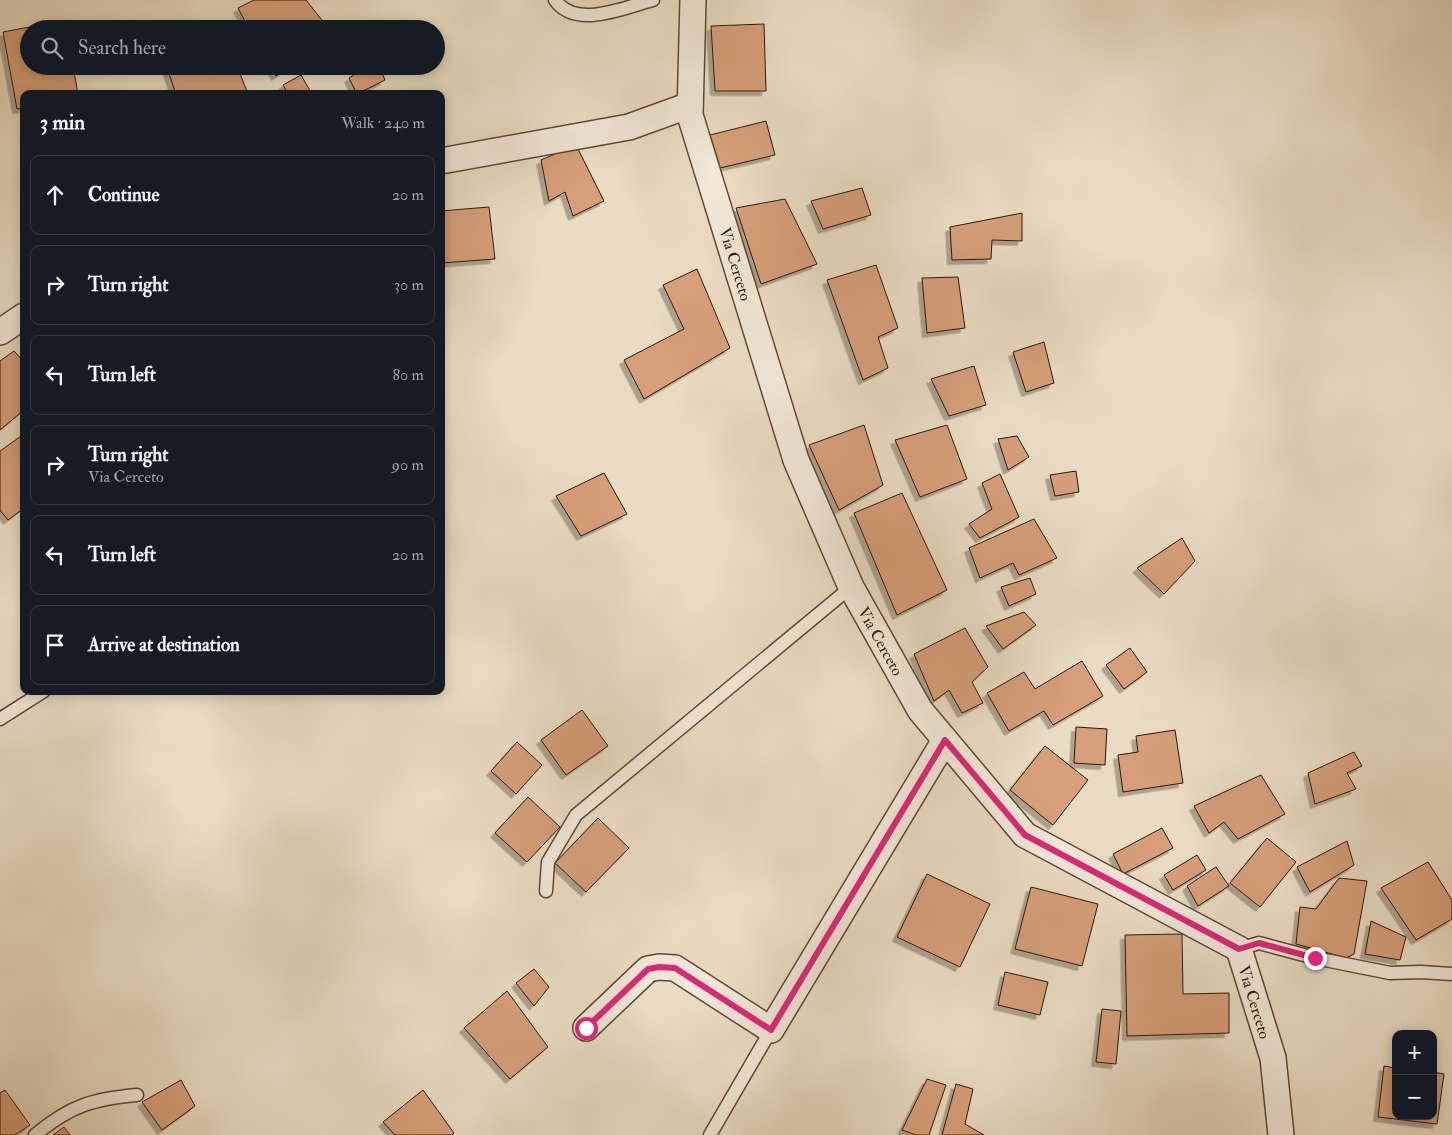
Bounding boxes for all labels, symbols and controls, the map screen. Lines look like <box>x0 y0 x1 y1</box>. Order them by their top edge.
search box <box>20 20 445 75</box>
icon: search <box>38 34 66 62</box>
text: Search here <box>78 36 166 60</box>
text: 3 min <box>40 109 85 136</box>
text: Walk · 240 m <box>341 113 425 133</box>
icon: ahead <box>41 181 69 209</box>
text: Continue <box>88 183 159 207</box>
text: 20 m <box>392 185 424 205</box>
street label: Via Cerceto <box>714 225 756 304</box>
icon: right <box>41 271 69 299</box>
text: Turn right <box>88 273 168 297</box>
text: 30 m <box>394 275 424 295</box>
icon: left <box>41 361 69 389</box>
text: Turn left <box>88 363 156 387</box>
text: 80 m <box>393 365 424 385</box>
text: Turn right <box>88 443 168 467</box>
icon: right <box>41 451 69 479</box>
text: 90 m <box>392 455 424 475</box>
text: Via Cerceto <box>88 467 164 487</box>
icon: left <box>41 541 69 569</box>
text: Turn left <box>88 543 156 567</box>
text: 20 m <box>392 545 424 565</box>
street label: Via Cerceto <box>853 604 907 680</box>
icon: arrive <box>41 631 69 659</box>
text: Arrive at destination <box>88 633 240 657</box>
route end <box>1304 947 1327 970</box>
street label: Via Cerceto <box>1233 963 1275 1042</box>
route start <box>575 1017 598 1040</box>
map controls <box>1392 1030 1437 1120</box>
button: + <box>1392 1030 1437 1075</box>
button: − <box>1392 1075 1437 1120</box>

